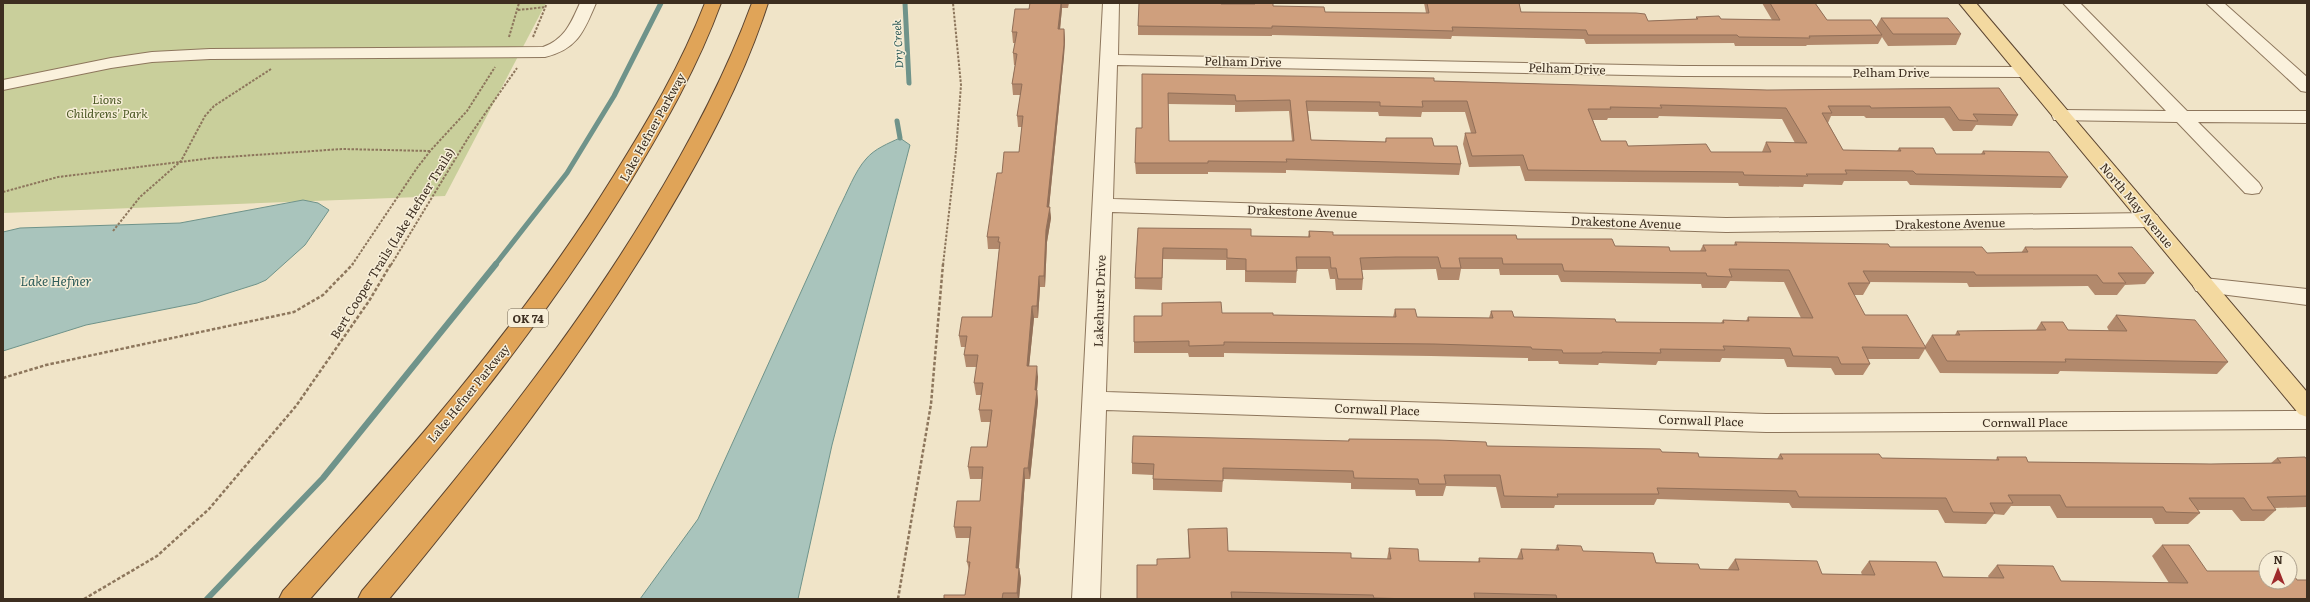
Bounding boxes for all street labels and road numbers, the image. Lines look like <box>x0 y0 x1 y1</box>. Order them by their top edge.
street label: Pelham Drive <box>1204 51 1282 71</box>
street label: Pelham Drive <box>1528 58 1606 78</box>
street label: Pelham Drive <box>1852 63 1930 81</box>
street label: Lake Hefner Parkway <box>615 69 689 185</box>
street label: Bert Cooper Trails (Lake Hefner Trails) <box>325 144 459 342</box>
street label: North May Avenue <box>2096 159 2178 251</box>
street label: Drakestone Avenue <box>1247 200 1357 222</box>
street label: Drakestone Avenue <box>1571 211 1681 233</box>
street label: Drakestone Avenue <box>1895 213 2005 233</box>
street label: Lakehurst Drive <box>1088 255 1110 347</box>
road number: OK 74 <box>508 309 548 327</box>
street label: Lake Hefner Parkway <box>423 340 513 446</box>
street label: Cornwall Place <box>1334 399 1420 419</box>
street label: Cornwall Place <box>1658 410 1744 430</box>
street label: Cornwall Place <box>1982 413 2068 431</box>

